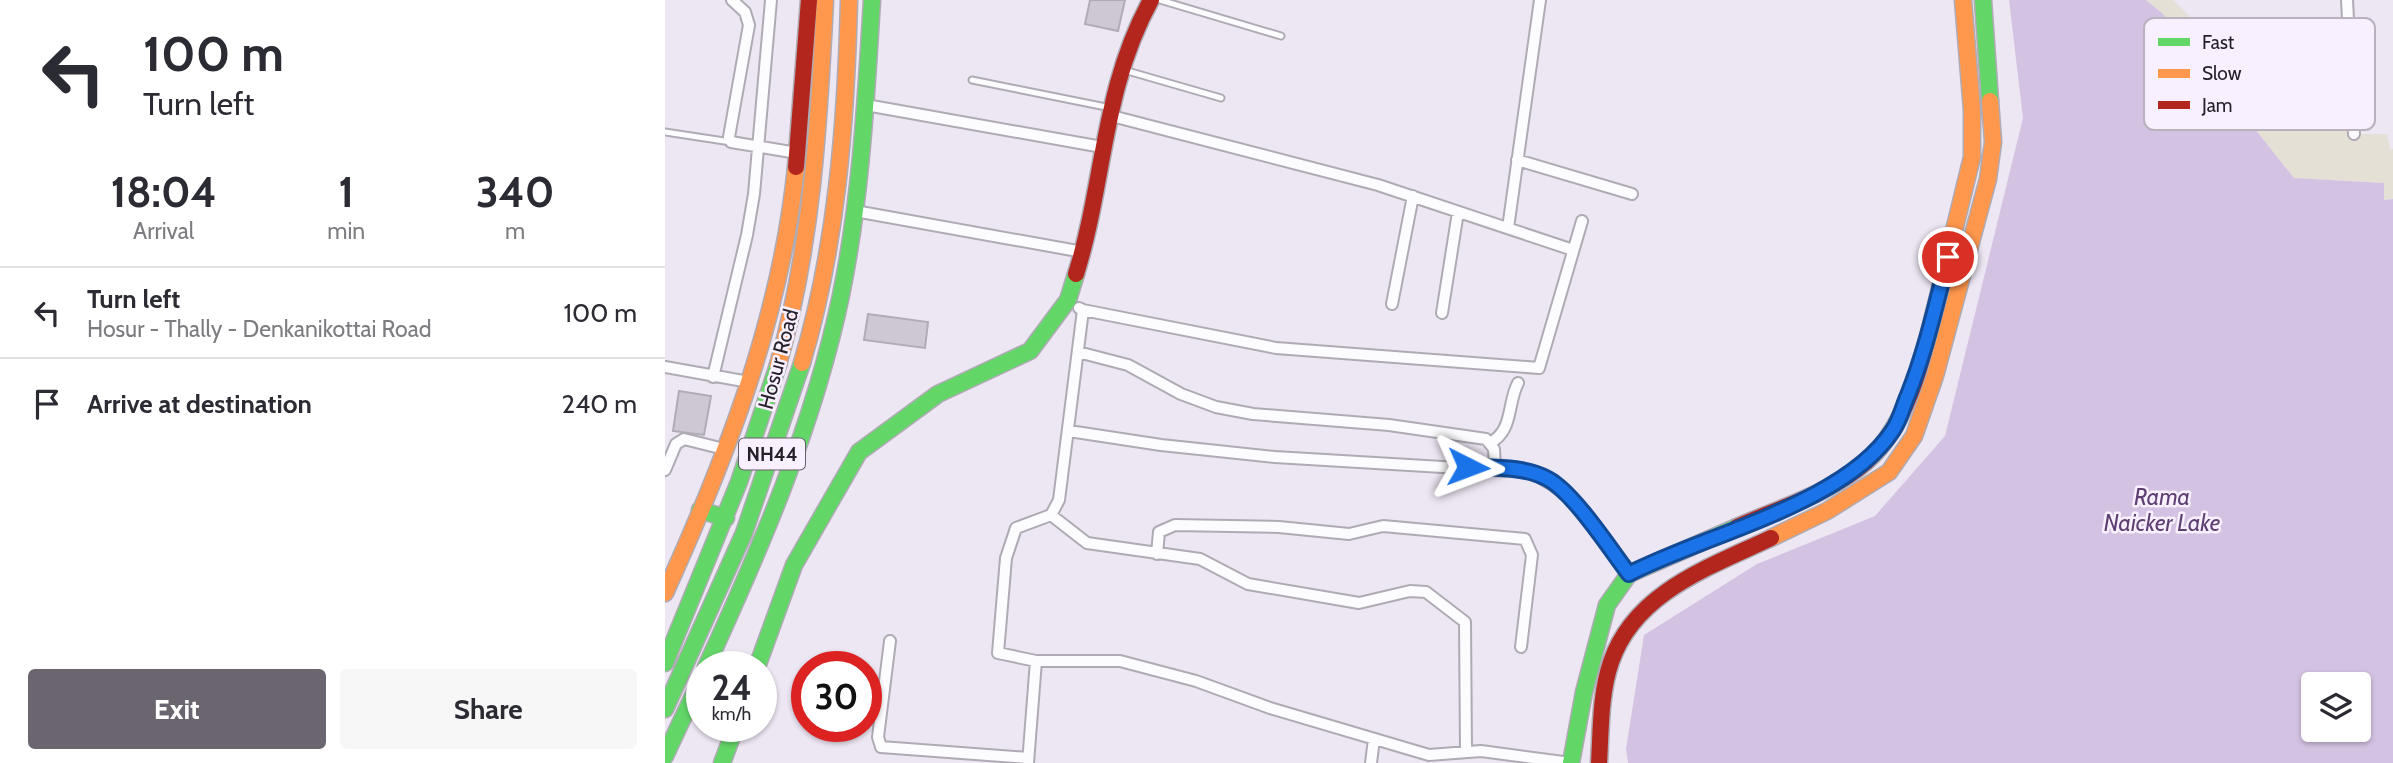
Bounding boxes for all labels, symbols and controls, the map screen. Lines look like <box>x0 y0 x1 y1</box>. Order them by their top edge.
legend <box>2144 18 2375 130</box>
text: 100 m <box>143 24 284 83</box>
icon: left <box>28 28 119 119</box>
text: Fast <box>2202 31 2235 54</box>
text: Slow <box>2202 62 2242 85</box>
text: Turn left <box>143 84 254 123</box>
text: Jam <box>2201 94 2232 117</box>
text: 18:04 <box>111 166 217 218</box>
text: 1 <box>339 166 354 218</box>
text: 340 <box>476 166 554 218</box>
text: Arrival <box>133 217 194 245</box>
text: min <box>327 217 365 245</box>
text: m <box>505 217 525 245</box>
pin <box>1918 227 1978 287</box>
icon: arrive <box>1929 238 1967 276</box>
text: Turn left <box>87 283 180 315</box>
icon: left <box>28 294 66 332</box>
text: 100 m <box>564 297 637 329</box>
street label: Hosur Road <box>753 306 803 412</box>
text: Hosur - Thally - Denkanikottai Road <box>87 315 432 343</box>
icon: arrive <box>28 385 66 423</box>
text: Arrive at destination <box>87 388 312 420</box>
text: 240 m <box>562 388 637 420</box>
position arrow <box>1431 430 1505 504</box>
road number: NH44 <box>739 438 805 470</box>
water label: Rama Naicker Lake <box>2104 483 2220 537</box>
speed limit sign: 30 <box>791 651 882 742</box>
text: 24 <box>711 666 752 709</box>
button: Exit <box>28 669 326 749</box>
button: Share <box>340 669 637 749</box>
map controls <box>2301 672 2371 742</box>
button: layers <box>2301 672 2371 742</box>
text: km/h <box>712 703 751 725</box>

